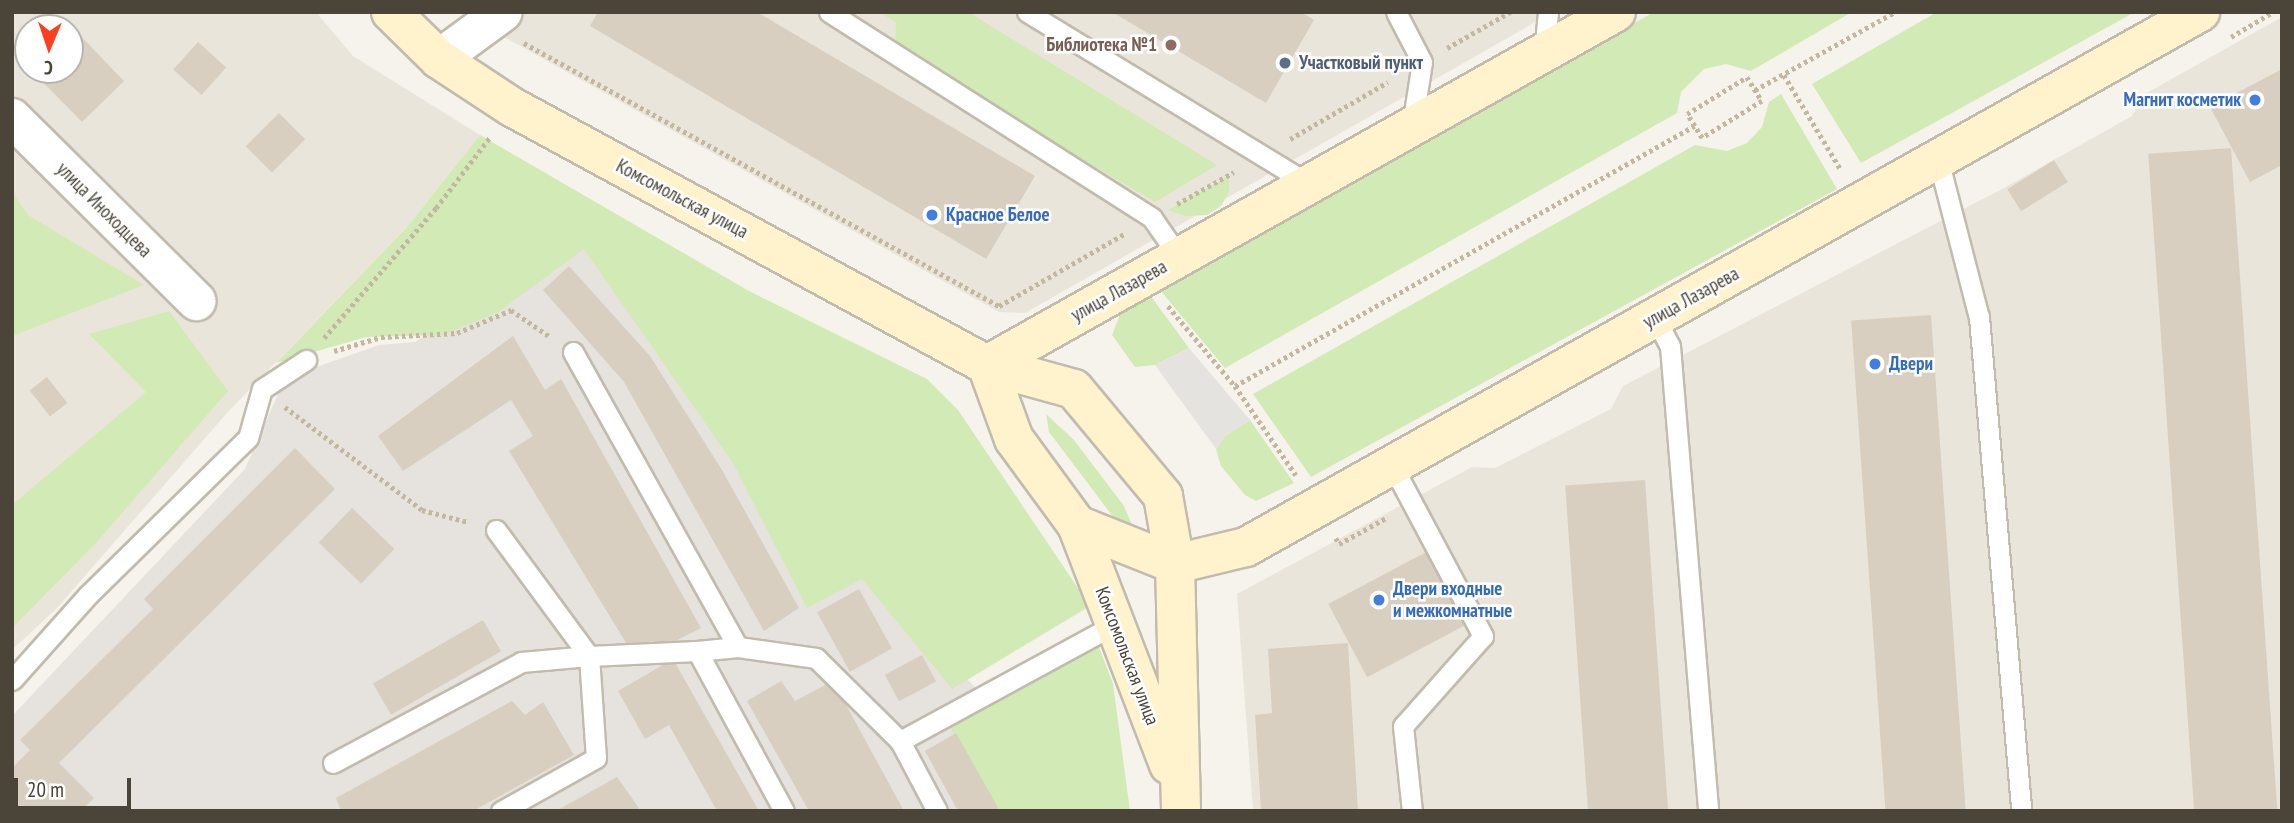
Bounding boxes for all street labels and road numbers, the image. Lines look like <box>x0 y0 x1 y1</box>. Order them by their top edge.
street label: Комсомольская улица <box>612 155 752 243</box>
street label: улица Иноходцева <box>52 158 156 262</box>
street label: улица Лазарева <box>1067 255 1171 327</box>
street label: улица Лазарева <box>1639 262 1743 334</box>
street label: Комсомольская улица <box>1090 584 1164 728</box>

